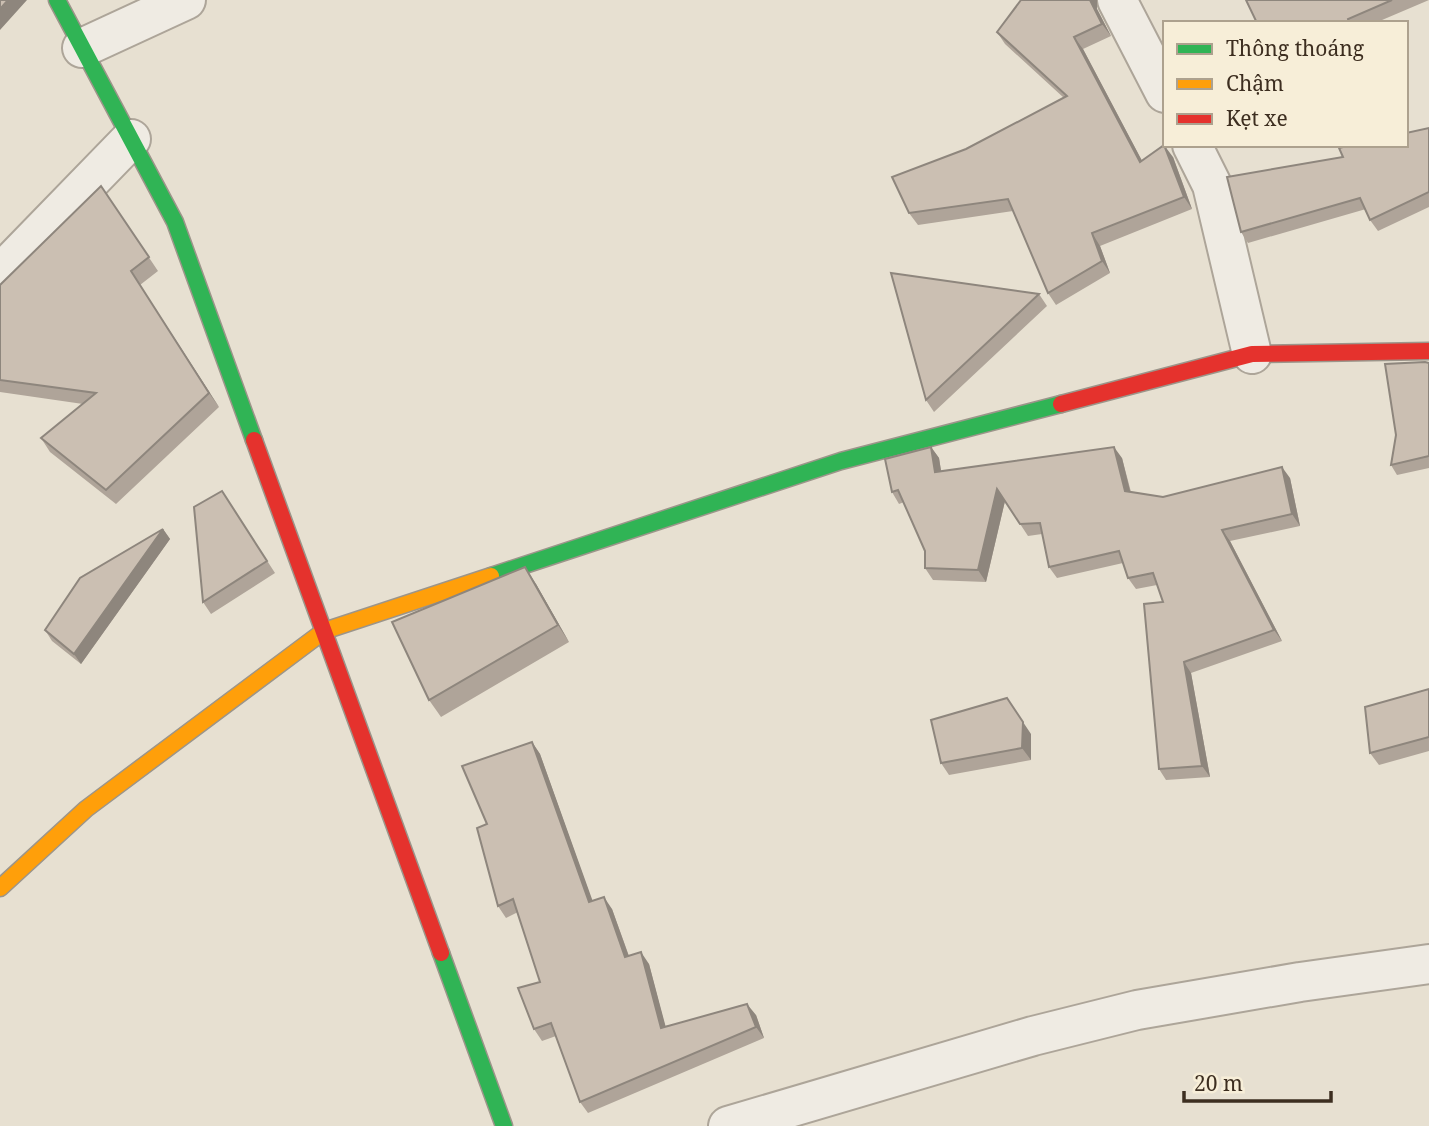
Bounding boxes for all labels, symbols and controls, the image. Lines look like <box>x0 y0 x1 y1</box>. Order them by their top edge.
legend <box>1163 21 1408 147</box>
text: Thông thoáng <box>1226 34 1365 62</box>
text: Chậm <box>1226 69 1284 97</box>
text: Kẹt xe <box>1226 104 1288 132</box>
scale bar <box>1184 1060 1331 1104</box>
text: 20 m <box>1194 1069 1243 1097</box>

